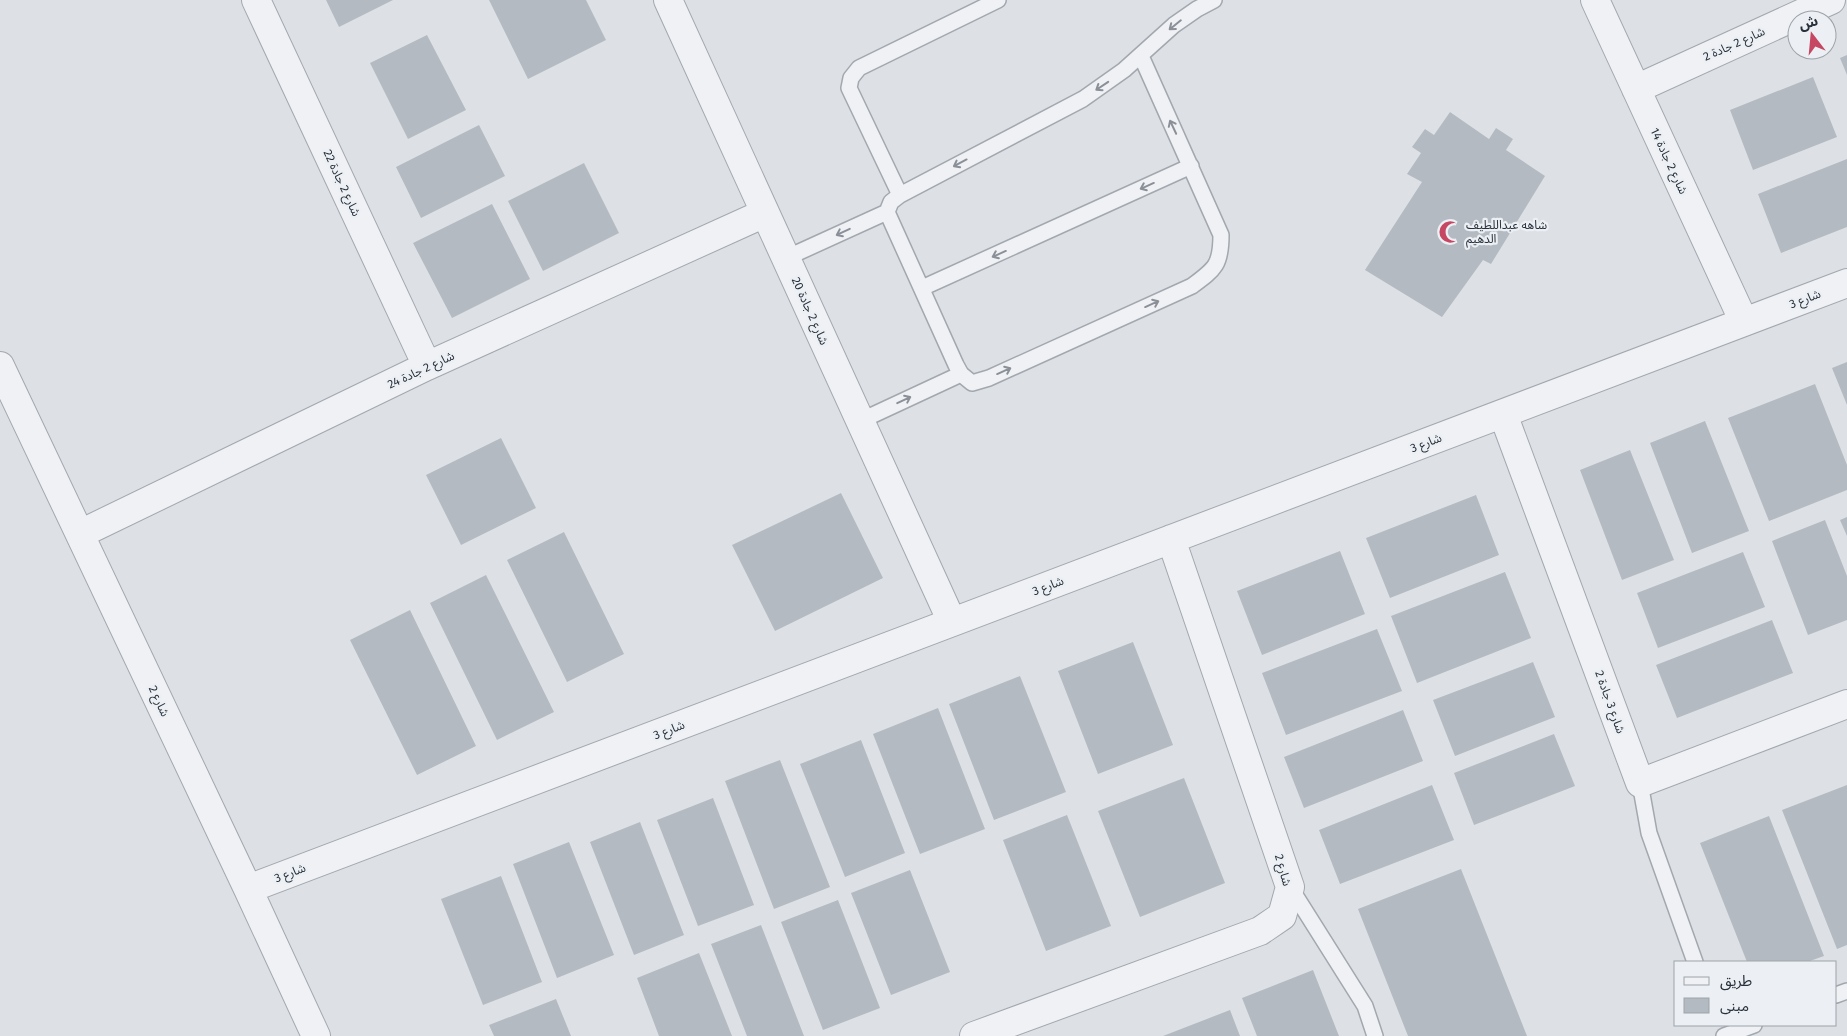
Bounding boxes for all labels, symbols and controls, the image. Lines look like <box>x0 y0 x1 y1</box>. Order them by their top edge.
north arrow <box>1787 10 1837 60</box>
text: ش <box>1797 12 1820 34</box>
one-way arrow <box>1169 20 1182 31</box>
street label: شارع 2 جادة 2 <box>1701 24 1768 66</box>
one-way arrow <box>1096 81 1110 91</box>
one-way arrow <box>1168 120 1178 135</box>
street label: شارع 2 جادة 14 <box>1646 126 1690 197</box>
street label: شارع 2 جادة 22 <box>319 147 364 219</box>
one-way arrow <box>952 158 967 168</box>
one-way arrow <box>1140 182 1155 192</box>
place label: شاهه عبداللطيف الدهيم <box>1466 218 1547 248</box>
mosque icon: شاهه عبداللطيف الدهيم <box>1437 219 1463 245</box>
one-way arrow <box>836 228 851 237</box>
one-way arrow <box>992 249 1007 259</box>
street label: شارع 2 جادة 20 <box>787 275 831 348</box>
street label: شارع 3 <box>1787 287 1823 313</box>
one-way arrow <box>1144 299 1159 308</box>
street label: شارع 2 جادة 24 <box>385 348 457 393</box>
one-way arrow <box>996 366 1011 376</box>
one-way arrow <box>896 395 911 405</box>
street label: شارع 3 <box>1408 431 1444 457</box>
street label: شارع 3 <box>1030 574 1066 600</box>
street label: شارع 3 جادة 2 <box>1590 669 1628 736</box>
street label: شارع 2 <box>144 683 172 720</box>
street label: شارع 3 <box>651 718 687 744</box>
street label: شارع 2 <box>1270 852 1294 888</box>
street label: شارع 3 <box>272 861 308 887</box>
legend <box>1674 961 1837 1026</box>
text: طريق <box>1720 972 1752 991</box>
text: مبنى <box>1720 997 1749 1015</box>

